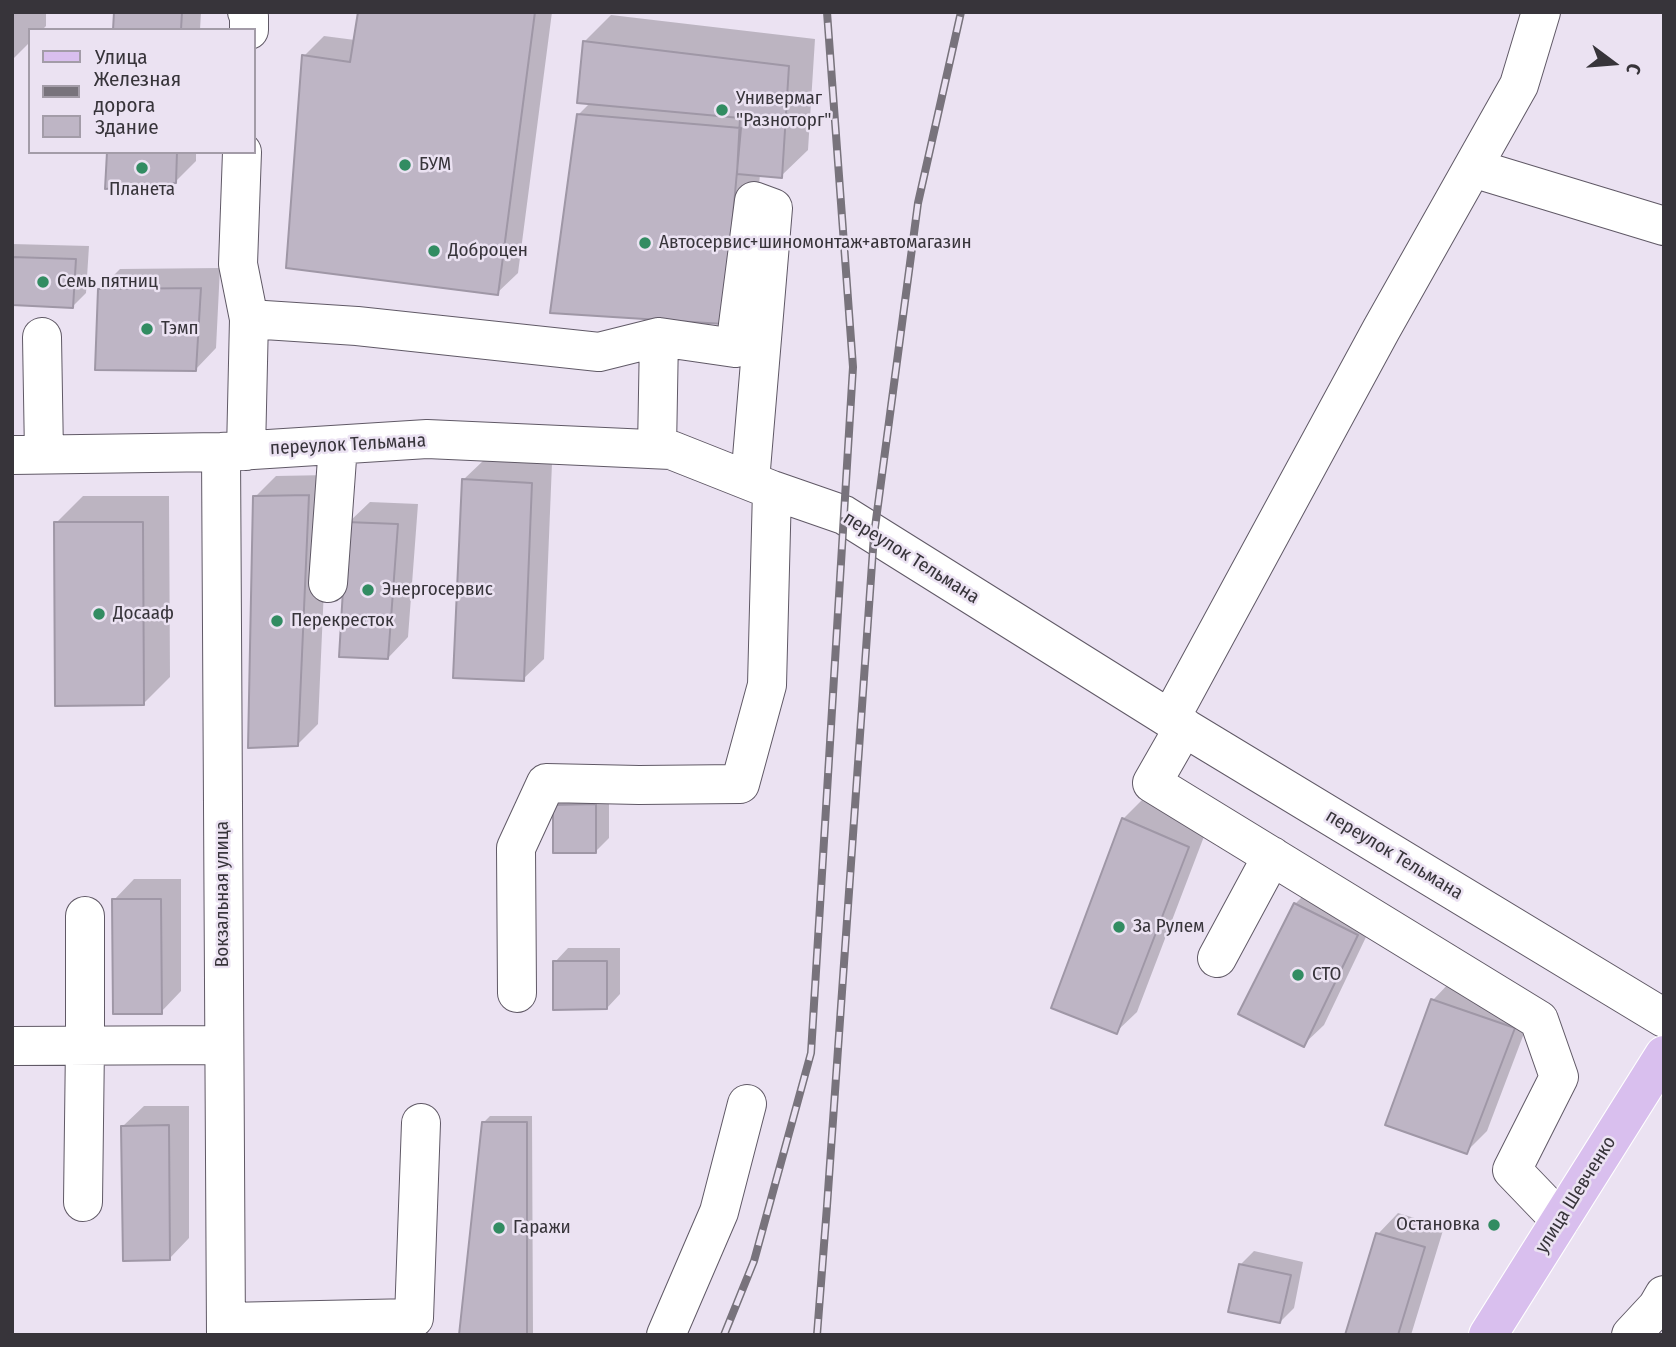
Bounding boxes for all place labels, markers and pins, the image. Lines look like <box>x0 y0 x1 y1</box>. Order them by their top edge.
place label: Универмаг "Разноторг" <box>736 88 832 132</box>
marker: Универмаг "Разноторг" <box>714 102 730 118</box>
place label: БУМ <box>419 154 451 176</box>
marker: БУМ <box>397 157 413 173</box>
marker: Планета <box>134 160 150 176</box>
place label: Планета <box>109 179 175 201</box>
place label: Автосервис+шиномонтаж+автомагазин <box>659 232 972 254</box>
marker: Автосервис+шиномонтаж+автомагазин <box>637 235 653 251</box>
place label: Доброцен <box>448 240 528 262</box>
marker: Доброцен <box>426 243 442 259</box>
place label: Семь пятниц <box>57 271 158 293</box>
marker: Семь пятниц <box>35 274 51 290</box>
place label: Тэмп <box>161 318 199 340</box>
marker: Тэмп <box>139 321 155 337</box>
place label: Энергосервис <box>382 579 493 601</box>
marker: Энергосервис <box>360 582 376 598</box>
place label: Досааф <box>113 603 174 625</box>
marker: Досааф <box>91 606 107 622</box>
place label: Перекресток <box>291 610 394 632</box>
marker: Перекресток <box>269 613 285 629</box>
place label: За Рулем <box>1133 916 1205 938</box>
marker: За Рулем <box>1111 919 1127 935</box>
place label: СТО <box>1312 964 1342 986</box>
marker: СТО <box>1290 967 1306 983</box>
place label: Остановка <box>1396 1214 1480 1236</box>
place label: Гаражи <box>513 1217 571 1239</box>
marker: Остановка <box>1486 1217 1502 1233</box>
marker: Гаражи <box>491 1220 507 1236</box>

